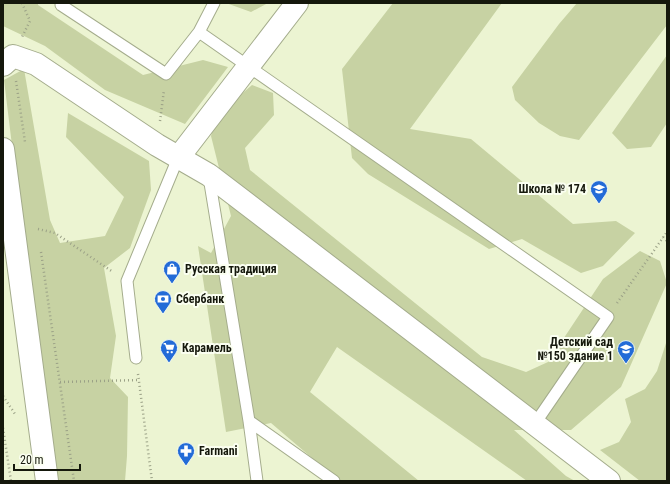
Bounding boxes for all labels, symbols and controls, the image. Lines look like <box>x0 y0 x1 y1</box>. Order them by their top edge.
school or university icon: Школа № 174 <box>589 179 609 204</box>
place label: Школа № 174 <box>519 182 586 196</box>
shop icon: Русская традиция <box>162 259 182 284</box>
place label: Русская традиция <box>185 262 277 276</box>
bank icon: Сбербанк <box>153 289 173 314</box>
place label: Сбербанк <box>176 292 224 306</box>
place label: Детский сад №150 здание 1 <box>537 335 613 363</box>
supermarket icon: Карамель <box>159 338 179 363</box>
school or university icon: Детский сад №150 здание 1 <box>616 339 636 364</box>
place label: Карамель <box>182 341 232 355</box>
pharmacy icon: Farmani <box>176 441 196 466</box>
place label: Farmani <box>199 444 238 458</box>
scale bar <box>14 446 80 472</box>
text: 20 m <box>20 453 44 467</box>

